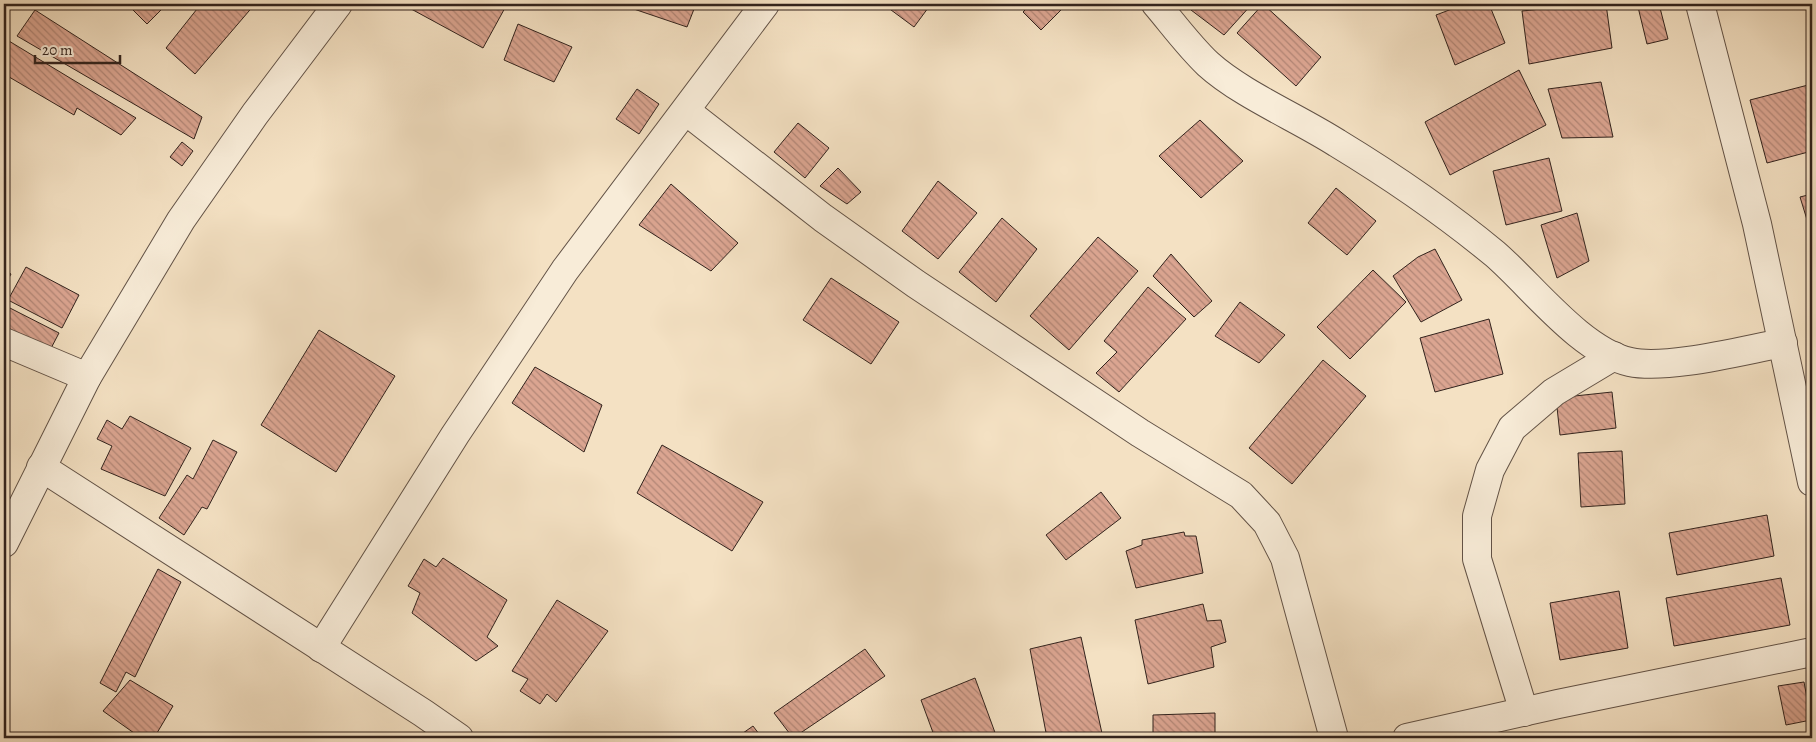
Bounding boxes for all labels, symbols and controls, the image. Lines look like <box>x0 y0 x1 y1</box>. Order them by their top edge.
scale bar <box>35 32 120 64</box>
text: 20 m <box>42 40 73 60</box>

